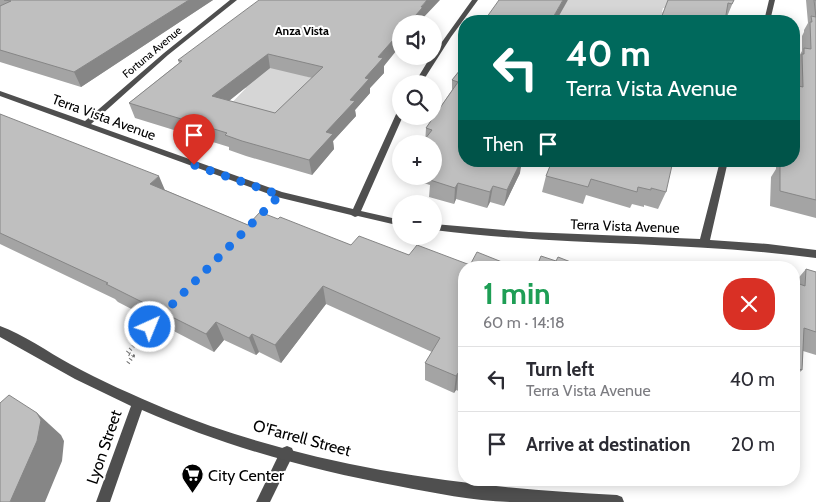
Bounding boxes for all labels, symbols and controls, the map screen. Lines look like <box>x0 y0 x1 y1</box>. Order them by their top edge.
map controls <box>392 15 442 245</box>
button: sound <box>392 15 442 65</box>
street label: Fortuna Avenue <box>120 23 185 81</box>
district label: Anza Vista <box>275 23 329 38</box>
text: 40 m <box>566 32 651 75</box>
icon: left <box>483 35 548 100</box>
button: search <box>392 75 442 125</box>
text: Terra Vista Avenue <box>566 75 737 102</box>
street label: Terra Vista Avenue <box>50 90 158 144</box>
pin <box>173 114 215 165</box>
icon: arrive <box>180 121 208 149</box>
icon: arrive <box>534 130 562 158</box>
text: Then <box>483 133 524 156</box>
button: + <box>392 135 442 185</box>
button: − <box>392 195 442 245</box>
street label: Terra Vista Avenue <box>570 215 680 237</box>
text: 1 min <box>483 275 551 312</box>
button: close <box>723 278 775 330</box>
position arrow <box>123 300 175 352</box>
text: 60 m · 14:18 <box>483 313 565 332</box>
text: Turn left <box>526 358 594 381</box>
icon: left <box>483 365 511 393</box>
text: 40 m <box>730 368 775 391</box>
text: Terra Vista Avenue <box>526 381 651 400</box>
street label: Lyon Street <box>82 407 126 487</box>
street label: O'Farrell Street <box>251 416 354 460</box>
icon: arrive <box>483 430 511 458</box>
text: Arrive at destination <box>526 433 690 456</box>
text: 20 m <box>731 433 775 456</box>
supermarket icon: City Center <box>180 463 204 494</box>
place label: City Center <box>208 466 285 485</box>

